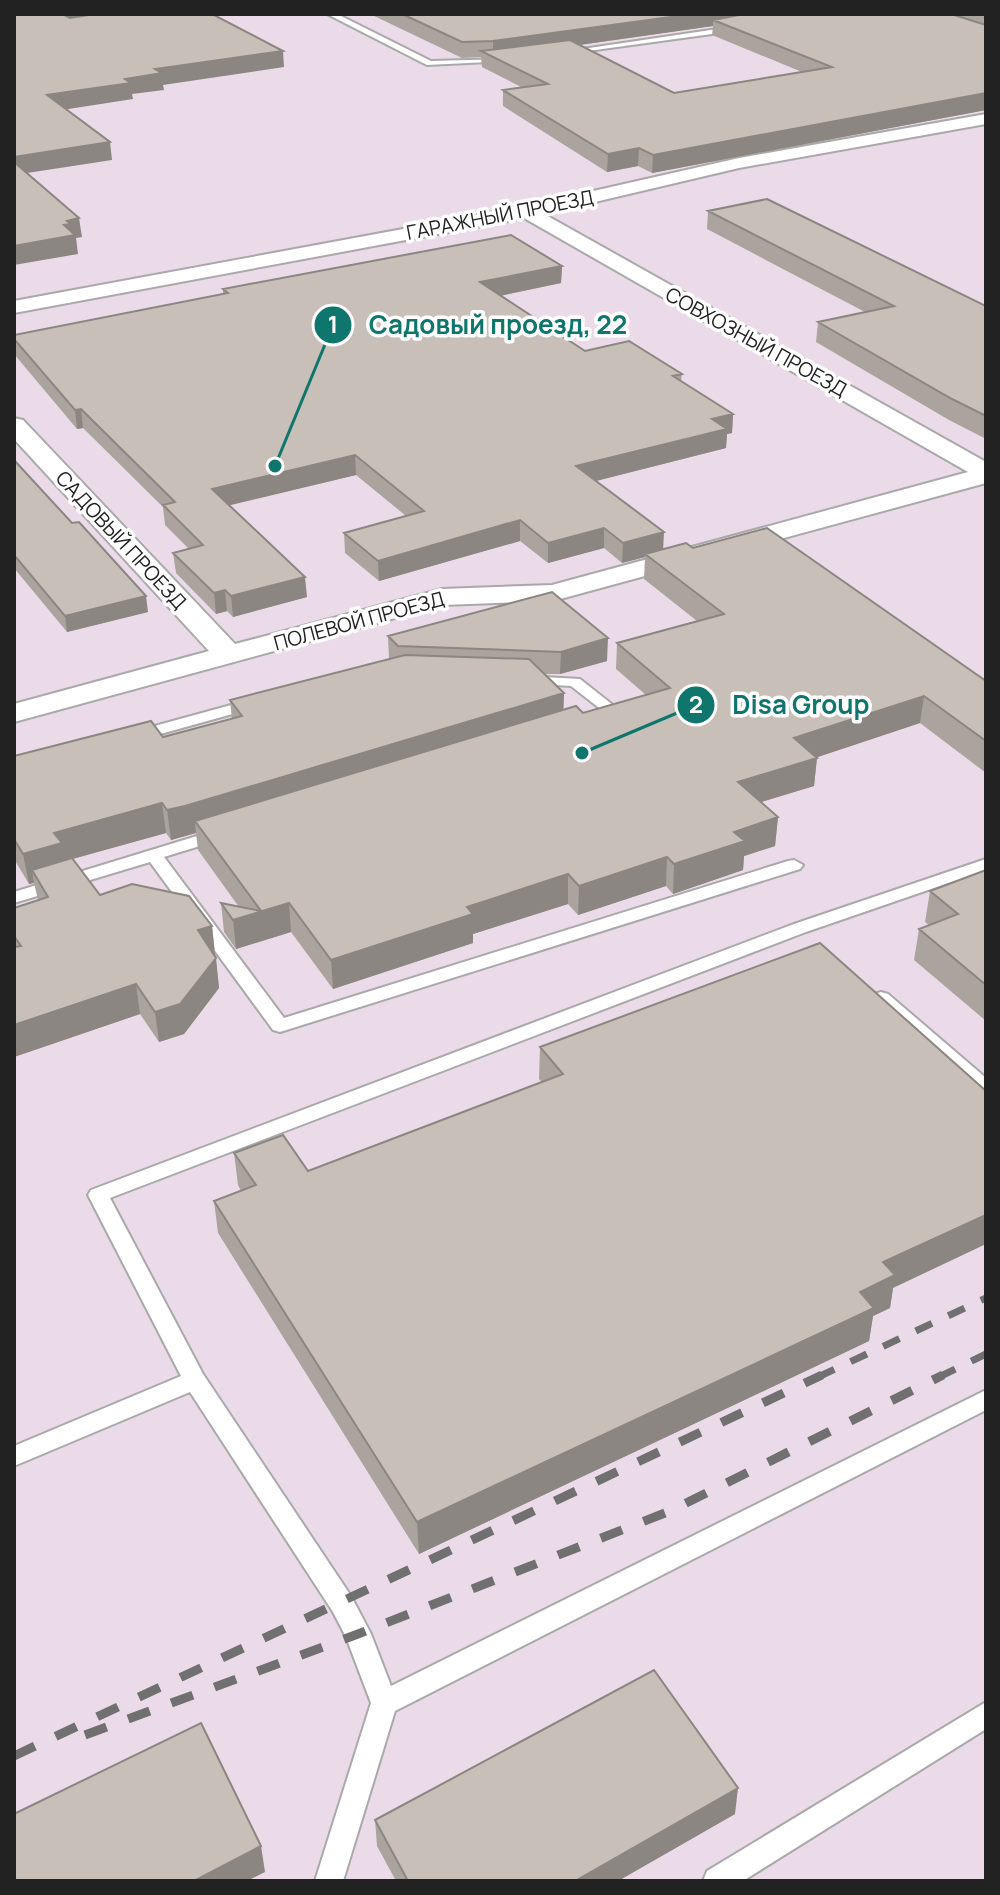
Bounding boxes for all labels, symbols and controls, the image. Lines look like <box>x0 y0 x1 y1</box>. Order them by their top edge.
street label: ГАРАЖНЫЙ ПРОЕЗД <box>404 183 596 246</box>
street label: СОВХОЗНЫЙ ПРОЕЗД <box>661 280 852 403</box>
callout: Садовый проезд, 22 <box>313 300 643 350</box>
text: Садовый проезд, 22 <box>369 306 627 342</box>
text: 1 <box>328 307 338 340</box>
street label: САДОВЫЙ ПРОЕЗД <box>50 465 193 615</box>
street label: ПОЛЕВОЙ ПРОЕЗД <box>271 585 447 656</box>
callout: Disa Group <box>676 680 885 730</box>
text: Disa Group <box>732 686 870 722</box>
text: 2 <box>689 687 703 720</box>

